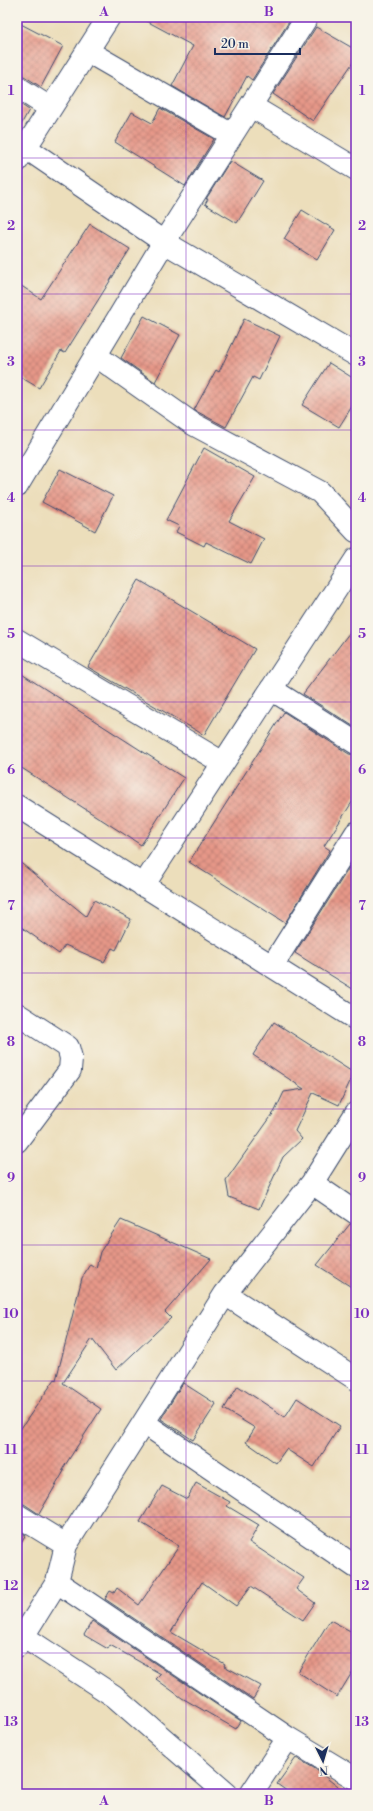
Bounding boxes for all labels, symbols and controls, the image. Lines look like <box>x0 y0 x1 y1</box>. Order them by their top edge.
text: A <box>98 4 109 20</box>
text: B <box>264 4 274 20</box>
scale bar <box>215 30 300 56</box>
text: 20 m <box>221 37 249 52</box>
text: 1 <box>8 83 15 99</box>
text: 1 <box>359 83 366 99</box>
text: 2 <box>7 218 15 234</box>
text: 2 <box>358 218 366 234</box>
text: 3 <box>7 354 15 370</box>
text: 3 <box>358 354 366 370</box>
text: 4 <box>7 490 16 506</box>
text: 4 <box>358 490 367 506</box>
text: 5 <box>7 626 15 642</box>
text: 5 <box>358 626 366 642</box>
text: 6 <box>7 762 15 778</box>
text: 6 <box>358 762 366 778</box>
text: 7 <box>7 898 15 914</box>
text: 7 <box>358 898 366 914</box>
text: 8 <box>7 1034 15 1050</box>
text: 8 <box>358 1034 366 1050</box>
text: 9 <box>7 1170 15 1186</box>
text: 9 <box>358 1170 366 1186</box>
text: 10 <box>3 1306 19 1322</box>
text: 10 <box>354 1306 370 1322</box>
text: 11 <box>5 1442 18 1458</box>
text: 11 <box>356 1442 369 1458</box>
text: 12 <box>4 1578 18 1594</box>
text: 12 <box>355 1578 369 1594</box>
text: 13 <box>4 1714 18 1730</box>
text: 13 <box>355 1714 369 1730</box>
north arrow <box>303 1741 343 1781</box>
text: N <box>319 1763 329 1777</box>
text: A <box>98 1793 109 1809</box>
text: B <box>264 1793 274 1809</box>

